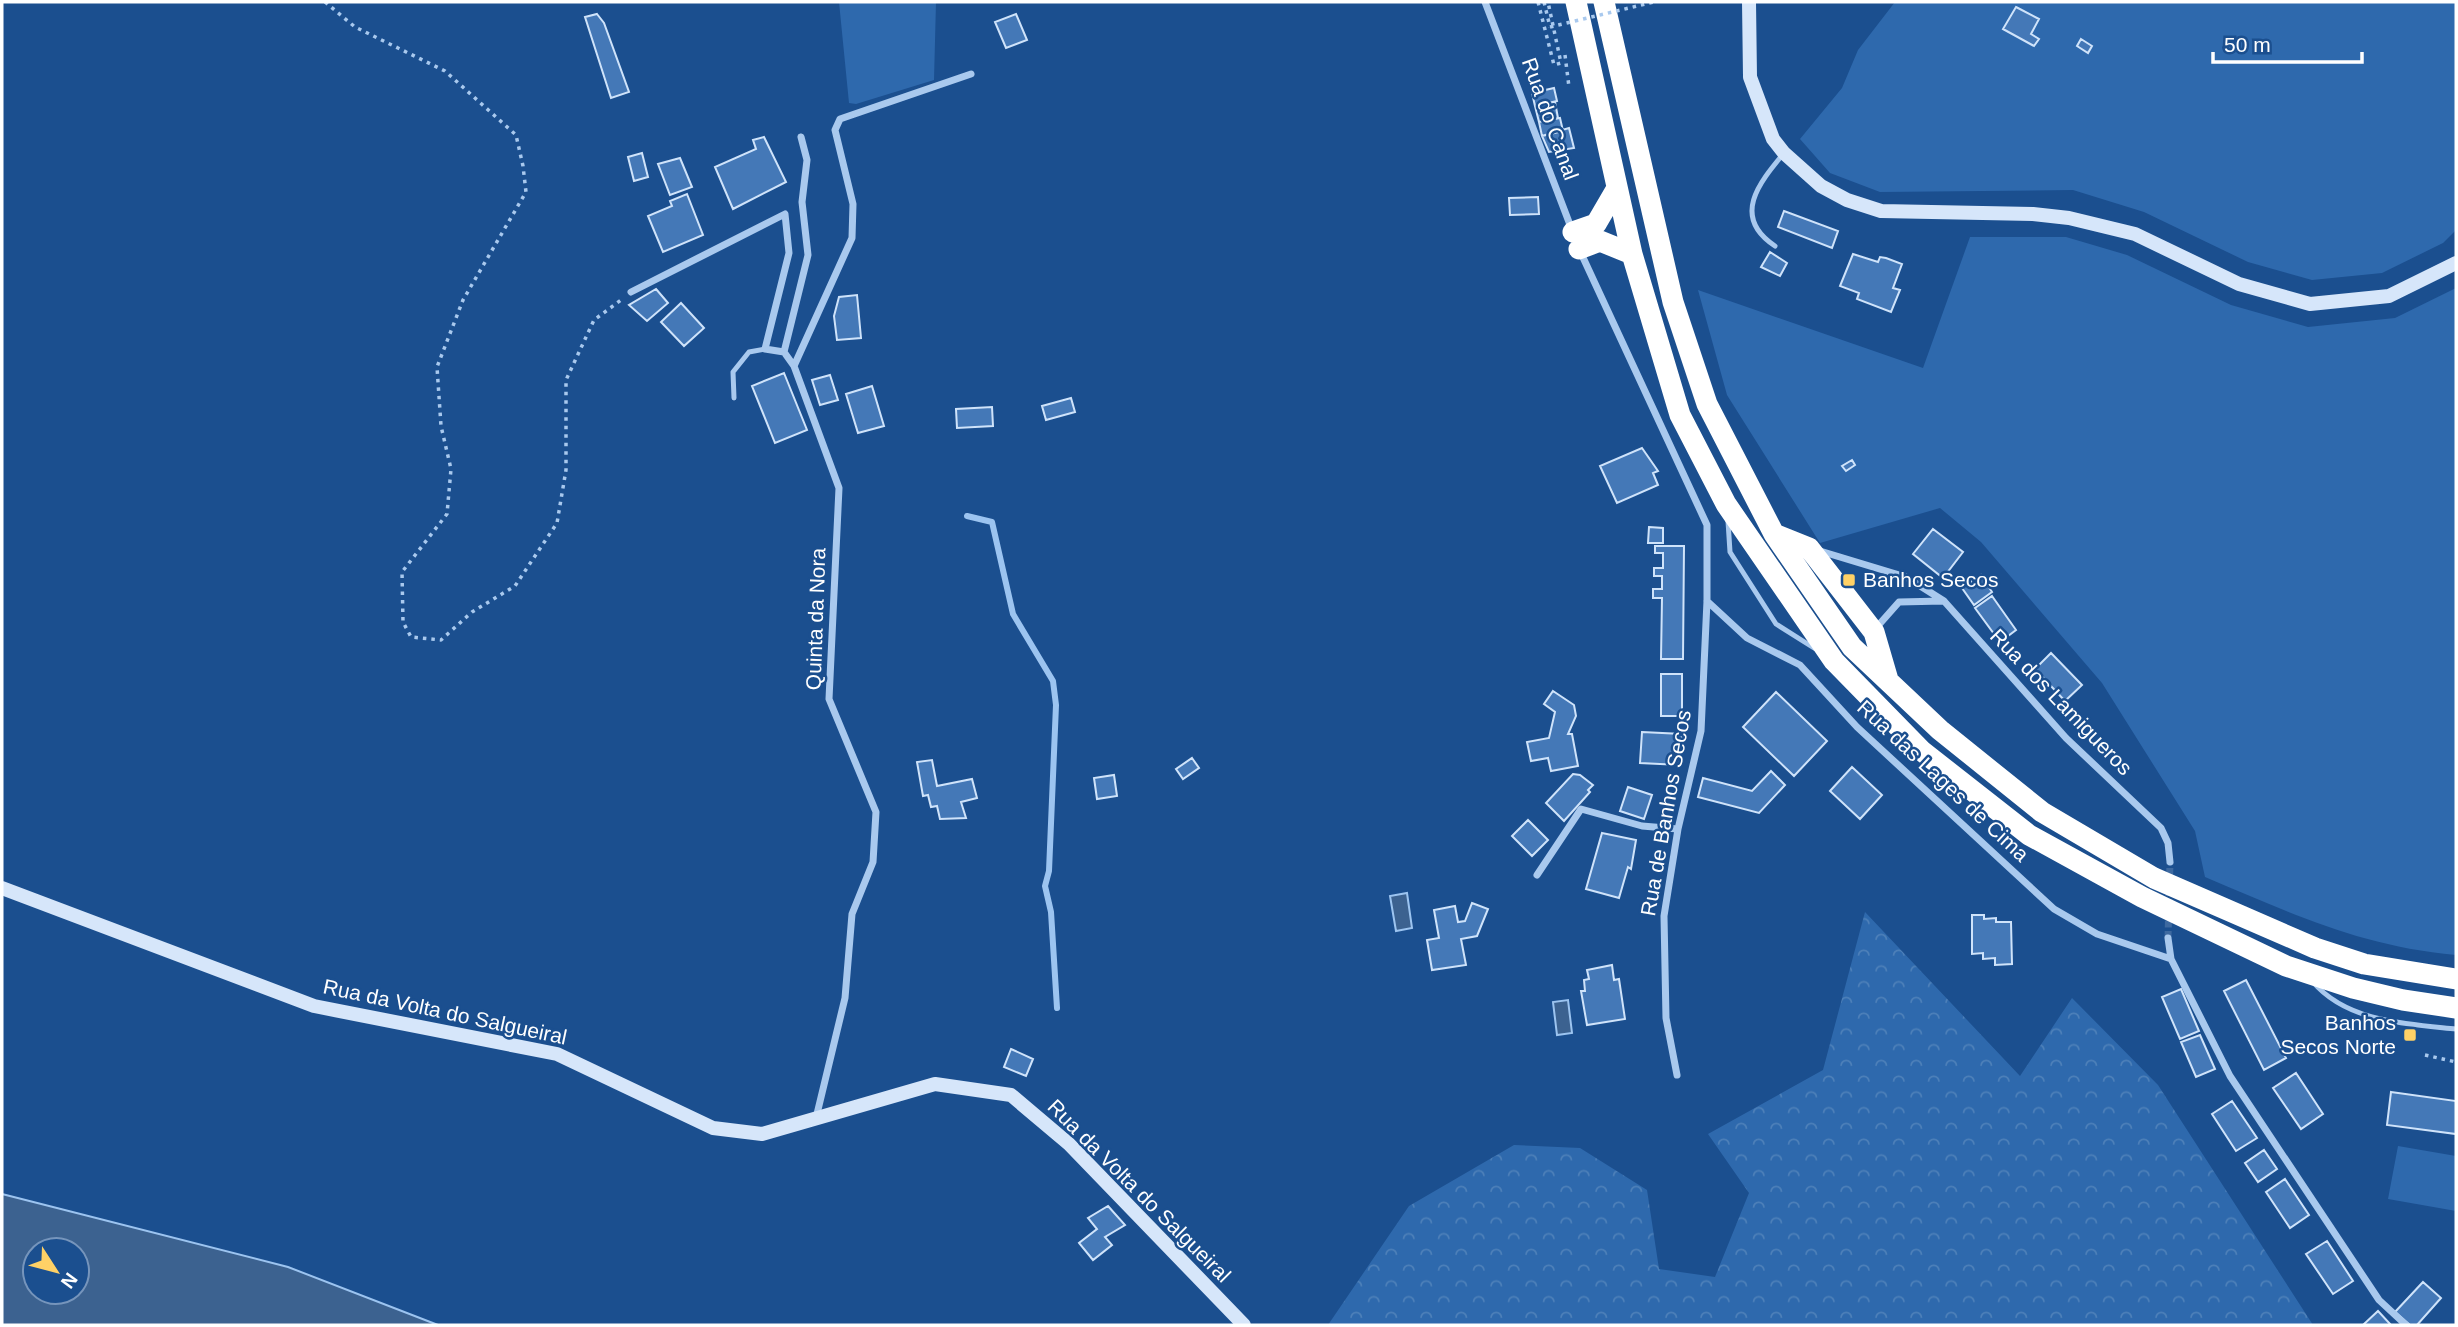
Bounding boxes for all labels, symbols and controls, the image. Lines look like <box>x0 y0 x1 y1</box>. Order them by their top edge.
scale bar <box>2213 21 2362 65</box>
text: 50 m <box>2224 33 2271 56</box>
street label: Rua do Canal <box>1518 55 1583 183</box>
street label: Quinta da Nora <box>802 547 829 691</box>
place label: Banhos Secos <box>1863 568 1998 591</box>
marker: Banhos Secos <box>1841 572 1857 588</box>
street label: Rua dos Lamigueros <box>1986 624 2137 779</box>
street label: Rua das Lages de Cima <box>1853 695 2034 866</box>
street label: Rua de Banhos Secos <box>1636 708 1695 918</box>
street label: Rua da Volta do Salgueiral <box>321 974 569 1049</box>
place label: Banhos Secos Norte <box>2280 1011 2396 1058</box>
marker: Banhos Secos Norte <box>2402 1027 2418 1043</box>
street label: Rua da Volta do Salgueiral <box>1043 1095 1235 1287</box>
north arrow <box>21 1236 91 1306</box>
text: N <box>57 1269 82 1292</box>

